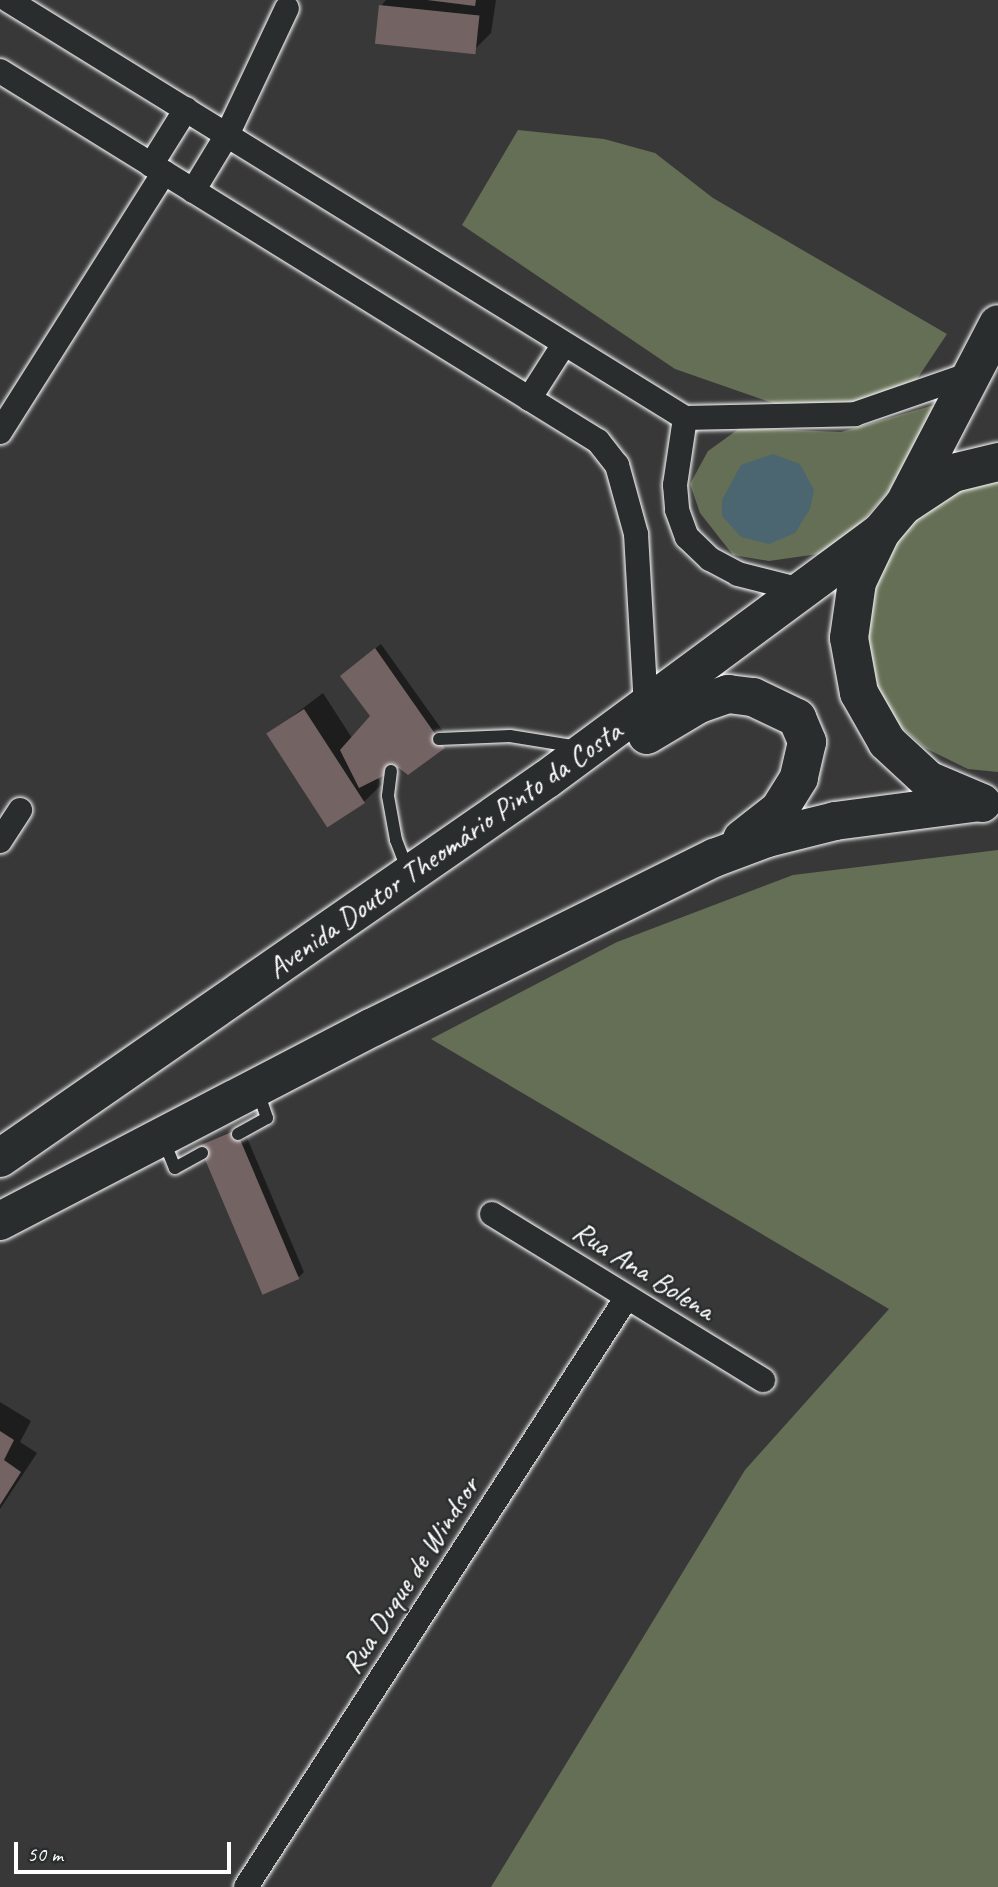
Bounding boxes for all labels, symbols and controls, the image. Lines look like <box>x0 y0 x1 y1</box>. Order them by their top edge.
street label: Avenida Doutor Theomário Pinto da Costa <box>259 712 629 986</box>
street label: Rua Ana Bolena <box>566 1212 722 1328</box>
street label: Rua Duque de Windsor <box>333 1470 487 1680</box>
scale bar <box>18 1828 234 1872</box>
text: 50 m <box>27 1841 63 1867</box>

